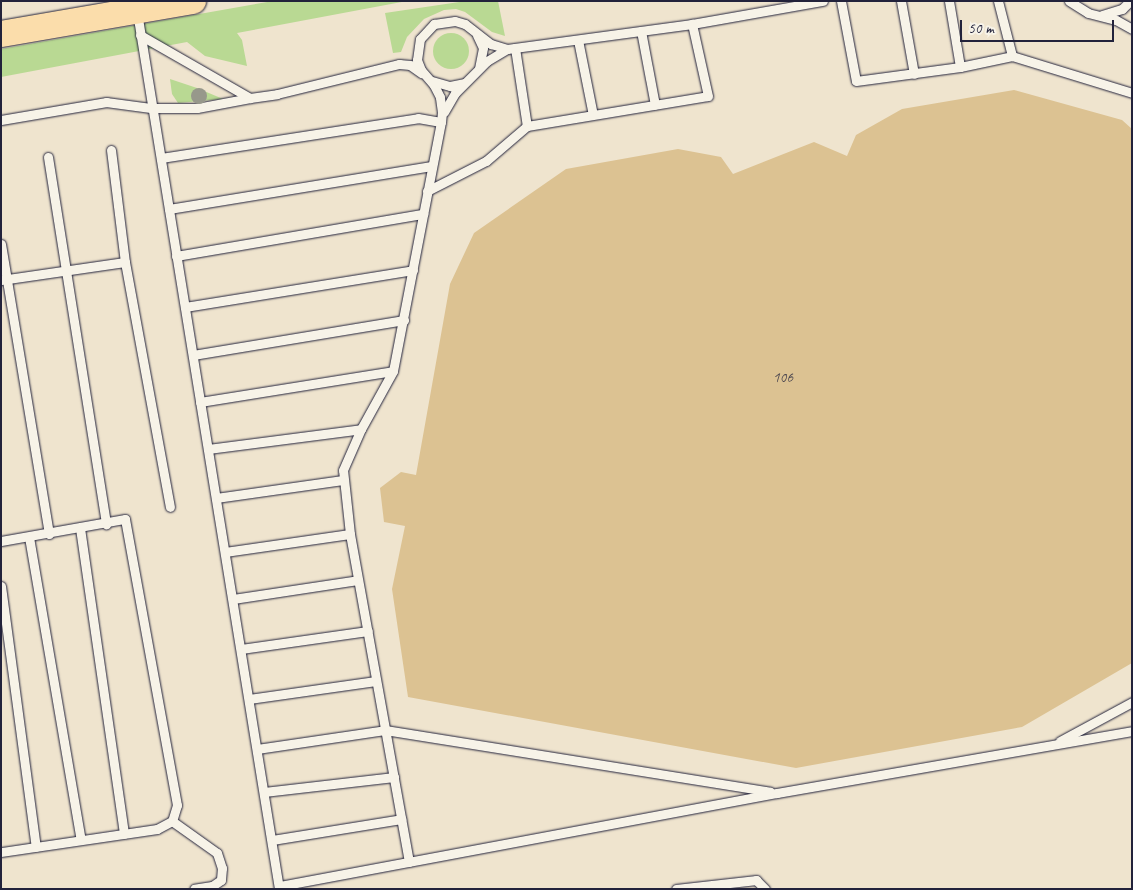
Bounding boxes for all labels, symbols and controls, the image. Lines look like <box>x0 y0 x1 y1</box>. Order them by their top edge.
scale bar <box>963 10 1117 42</box>
text: 50 m <box>968 19 994 38</box>
house number: 106 <box>773 369 793 387</box>

